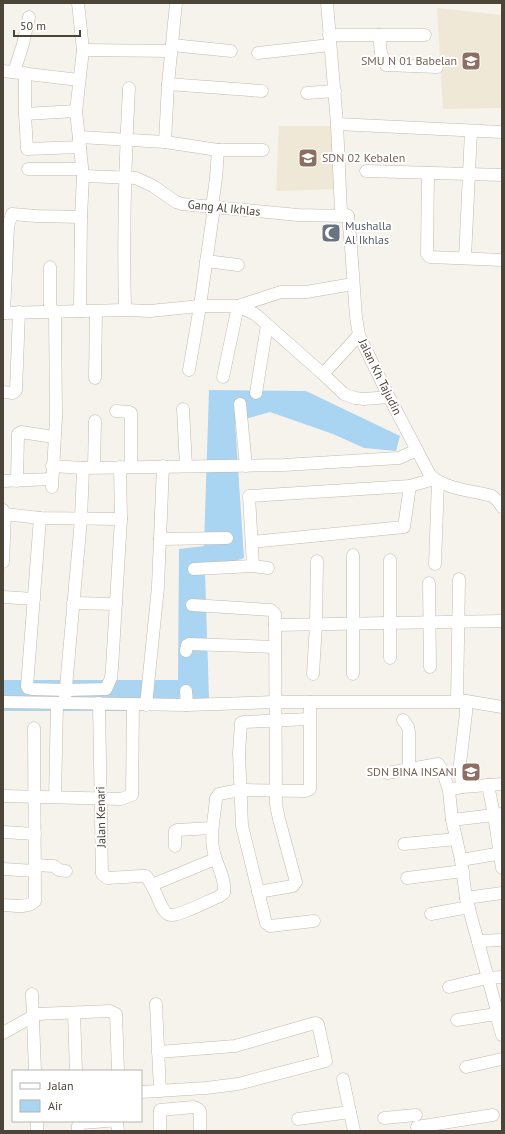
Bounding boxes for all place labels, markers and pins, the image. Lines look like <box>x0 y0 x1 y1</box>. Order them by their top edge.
school or university icon: SMU N 01 Babelan <box>460 50 482 72</box>
place label: SMU N 01 Babelan <box>361 53 457 68</box>
school or university icon: SDN 02 Kebalen <box>297 147 319 169</box>
place label: SDN 02 Kebalen <box>322 150 405 165</box>
place label: Mushalla Al Ikhlas <box>345 218 392 247</box>
mosque icon: Mushalla Al Ikhlas <box>320 222 342 244</box>
school or university icon: SDN BINA INSANI <box>460 761 482 783</box>
place label: SDN BINA INSANI <box>367 764 457 779</box>

